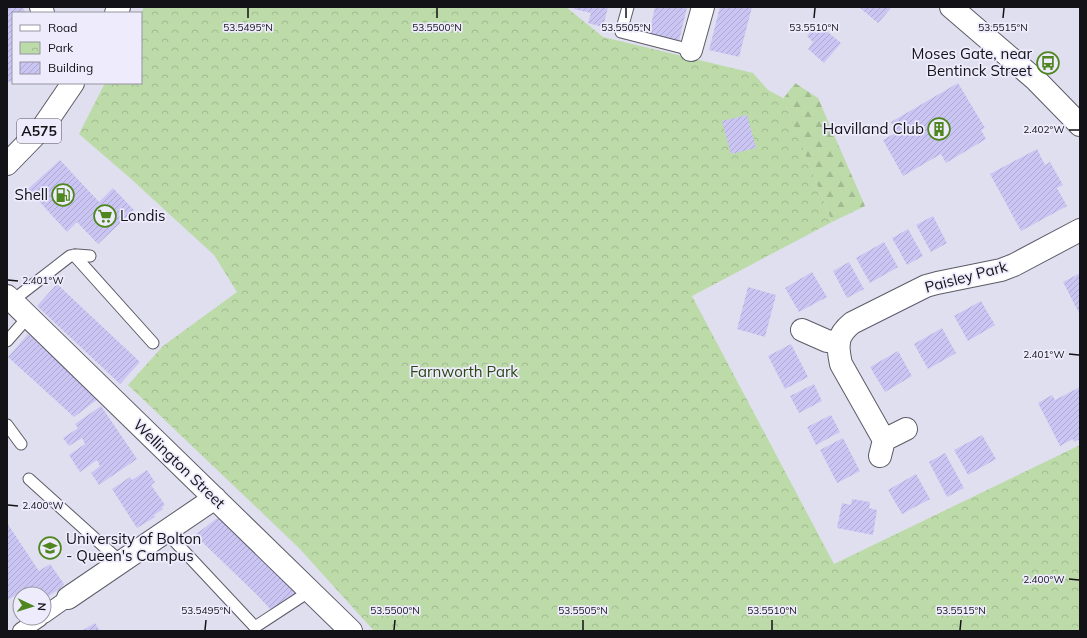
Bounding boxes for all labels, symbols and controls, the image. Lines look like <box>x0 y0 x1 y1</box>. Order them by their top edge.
legend <box>12 12 142 84</box>
text: Road <box>48 20 77 35</box>
text: 53.5495°N <box>223 21 273 34</box>
text: 53.5500°N <box>412 21 462 34</box>
text: 53.5505°N <box>601 21 651 34</box>
text: 53.5510°N <box>789 21 839 34</box>
text: 53.5515°N <box>978 21 1028 34</box>
text: Park <box>48 40 74 55</box>
place label: Moses Gate, near Bentinck Street <box>912 44 1033 80</box>
bus stop icon: Moses Gate, near Bentinck Street <box>1035 50 1061 76</box>
text: Building <box>48 60 93 75</box>
building icon: Havilland Club <box>926 116 952 142</box>
road number: A575 <box>17 119 61 143</box>
place label: Havilland Club <box>823 119 924 138</box>
text: 2.402°W <box>1023 123 1065 136</box>
fuel station icon: Shell <box>50 182 76 208</box>
place label: Shell <box>15 185 48 204</box>
supermarket icon: Londis <box>92 203 118 229</box>
place label: Londis <box>120 206 165 225</box>
street label: Paisley Park <box>923 256 1009 297</box>
text: 2.401°W <box>22 274 64 287</box>
text: 2.401°W <box>1023 348 1065 361</box>
park label: Farnworth Park <box>410 362 518 381</box>
street label: Wellington Street <box>129 415 229 512</box>
text: 2.400°W <box>22 499 64 512</box>
place label: University of Bolton - Queen's Campus <box>66 529 201 565</box>
school or university icon: University of Bolton - Queen's Campus <box>37 535 63 561</box>
text: 2.400°W <box>1023 573 1065 586</box>
north arrow <box>12 586 52 626</box>
text: N <box>35 602 49 611</box>
text: 53.5495°N <box>181 604 231 617</box>
text: 53.5500°N <box>370 604 420 617</box>
text: 53.5505°N <box>558 604 608 617</box>
text: 53.5510°N <box>747 604 797 617</box>
text: 53.5515°N <box>936 604 986 617</box>

